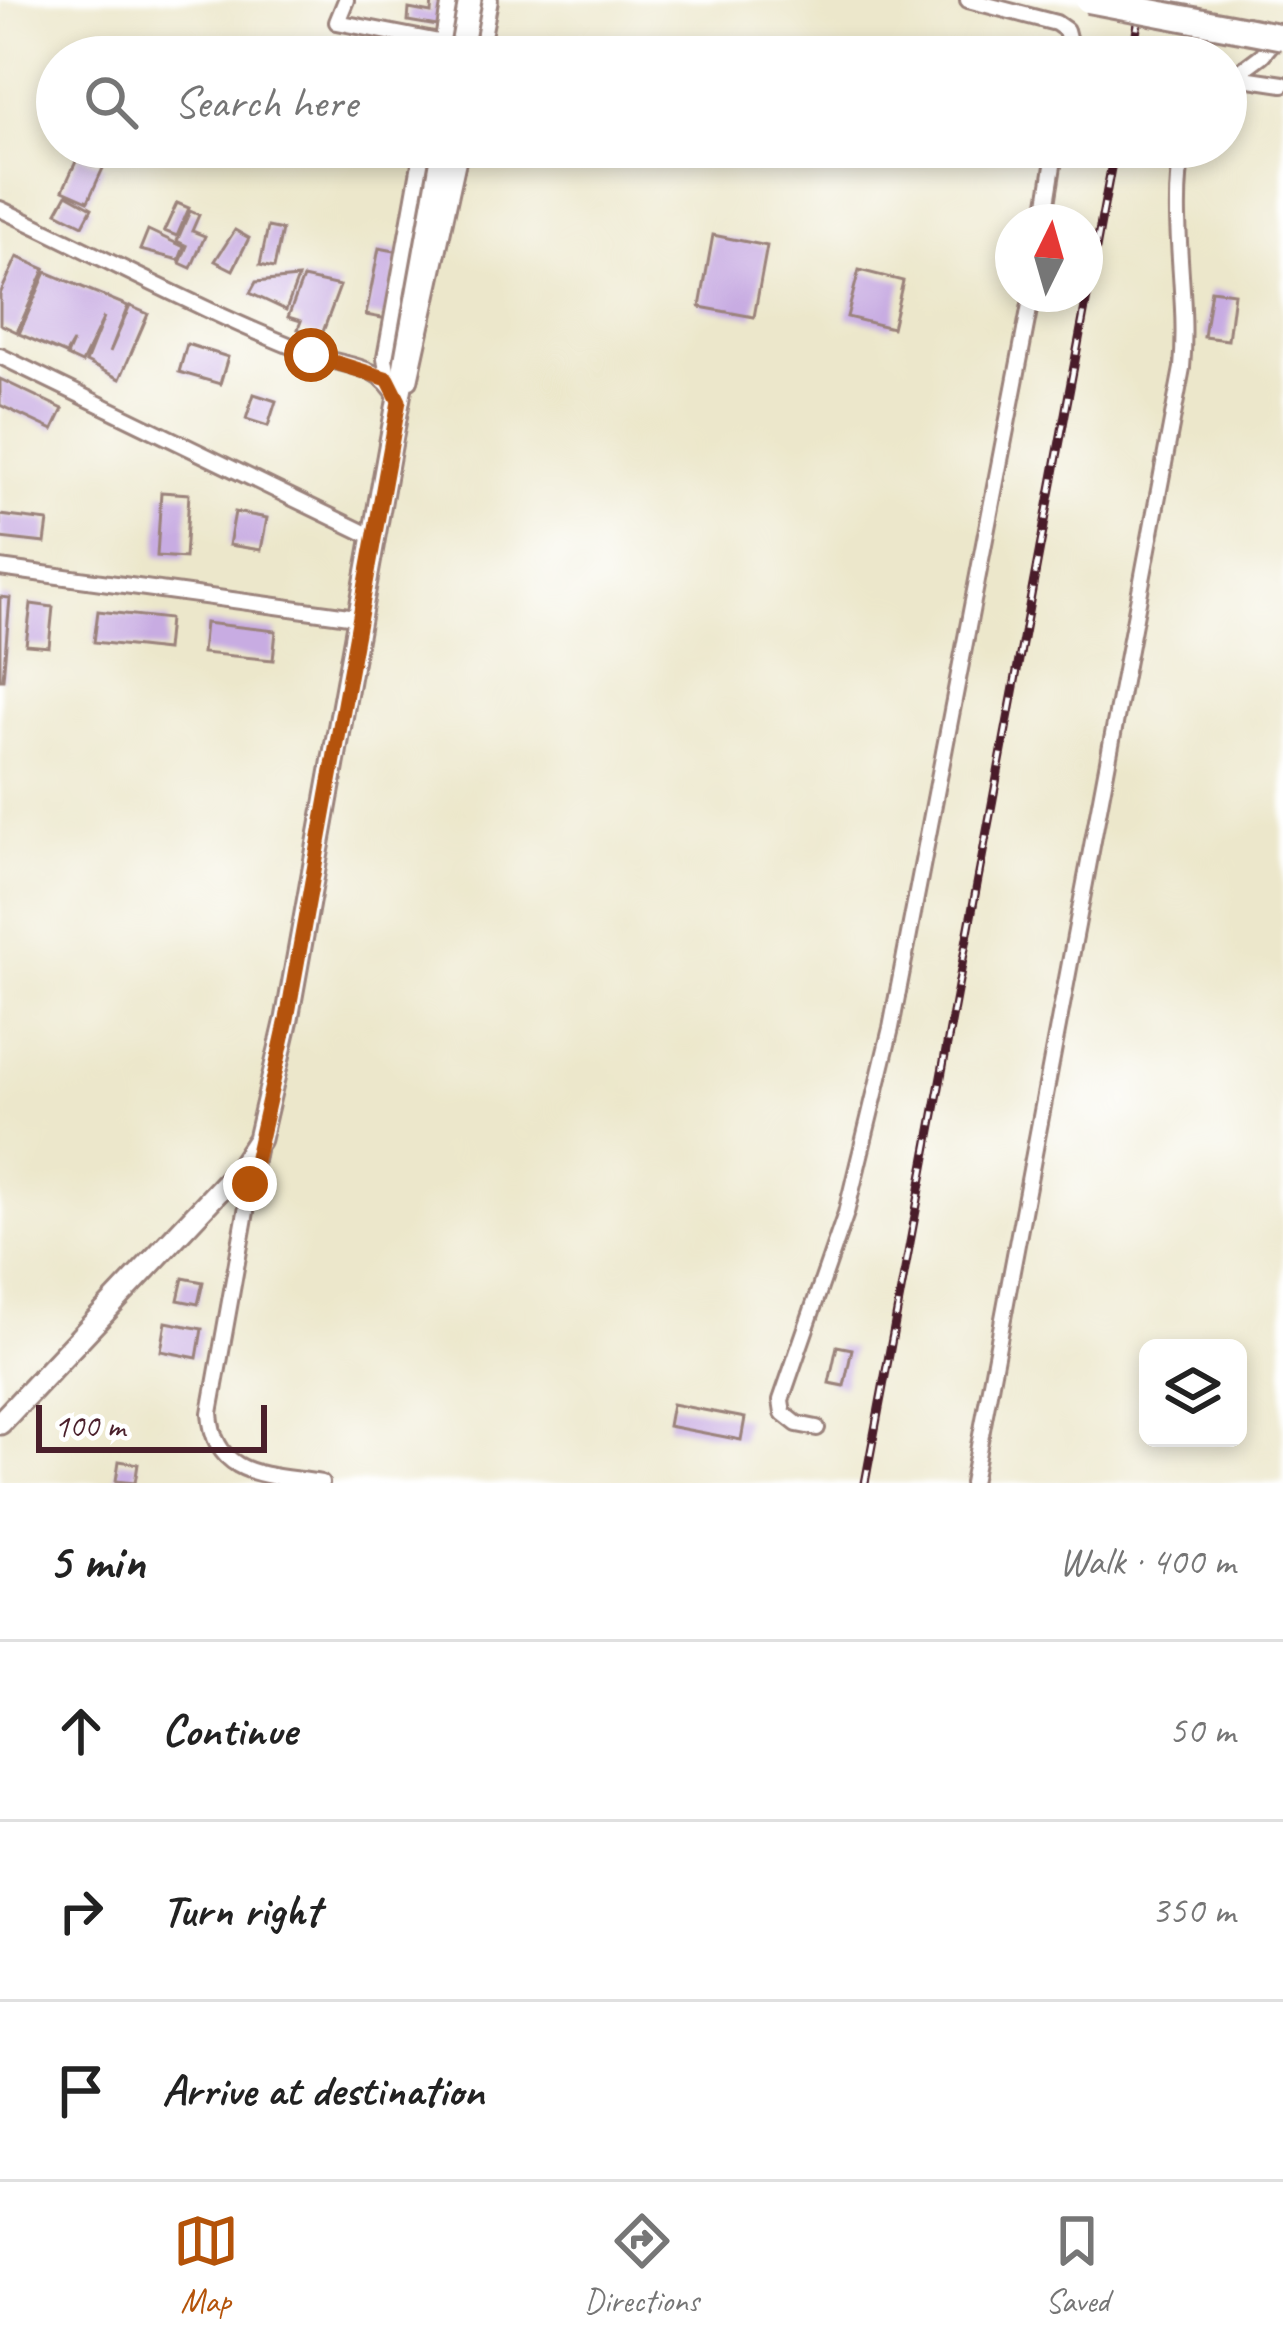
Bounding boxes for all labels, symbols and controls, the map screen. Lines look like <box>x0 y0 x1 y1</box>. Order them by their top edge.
search box <box>36 36 1247 168</box>
icon: search <box>78 69 144 135</box>
text: Search here <box>174 74 357 131</box>
north arrow <box>995 204 1103 312</box>
route start <box>284 328 338 382</box>
route end <box>223 1157 277 1211</box>
map controls <box>1139 1339 1247 1447</box>
button: layers <box>1139 1339 1247 1447</box>
scale bar <box>36 1399 267 1452</box>
text: 100 m <box>54 1405 125 1447</box>
text: 5 min <box>48 1529 145 1593</box>
text: Walk · 400 m <box>1059 1537 1235 1586</box>
icon: ahead <box>48 1698 114 1764</box>
text: Continue <box>162 1702 296 1759</box>
text: 50 m <box>1169 1706 1235 1755</box>
icon: right <box>48 1878 114 1944</box>
text: Turn right <box>162 1882 320 1939</box>
text: 350 m <box>1151 1886 1235 1935</box>
icon: arrive <box>48 2058 114 2124</box>
text: Arrive at destination <box>162 2062 484 2119</box>
tab: Map <box>173 2208 239 2322</box>
tab: Directions <box>584 2208 699 2322</box>
tab: Saved <box>1044 2208 1110 2322</box>

